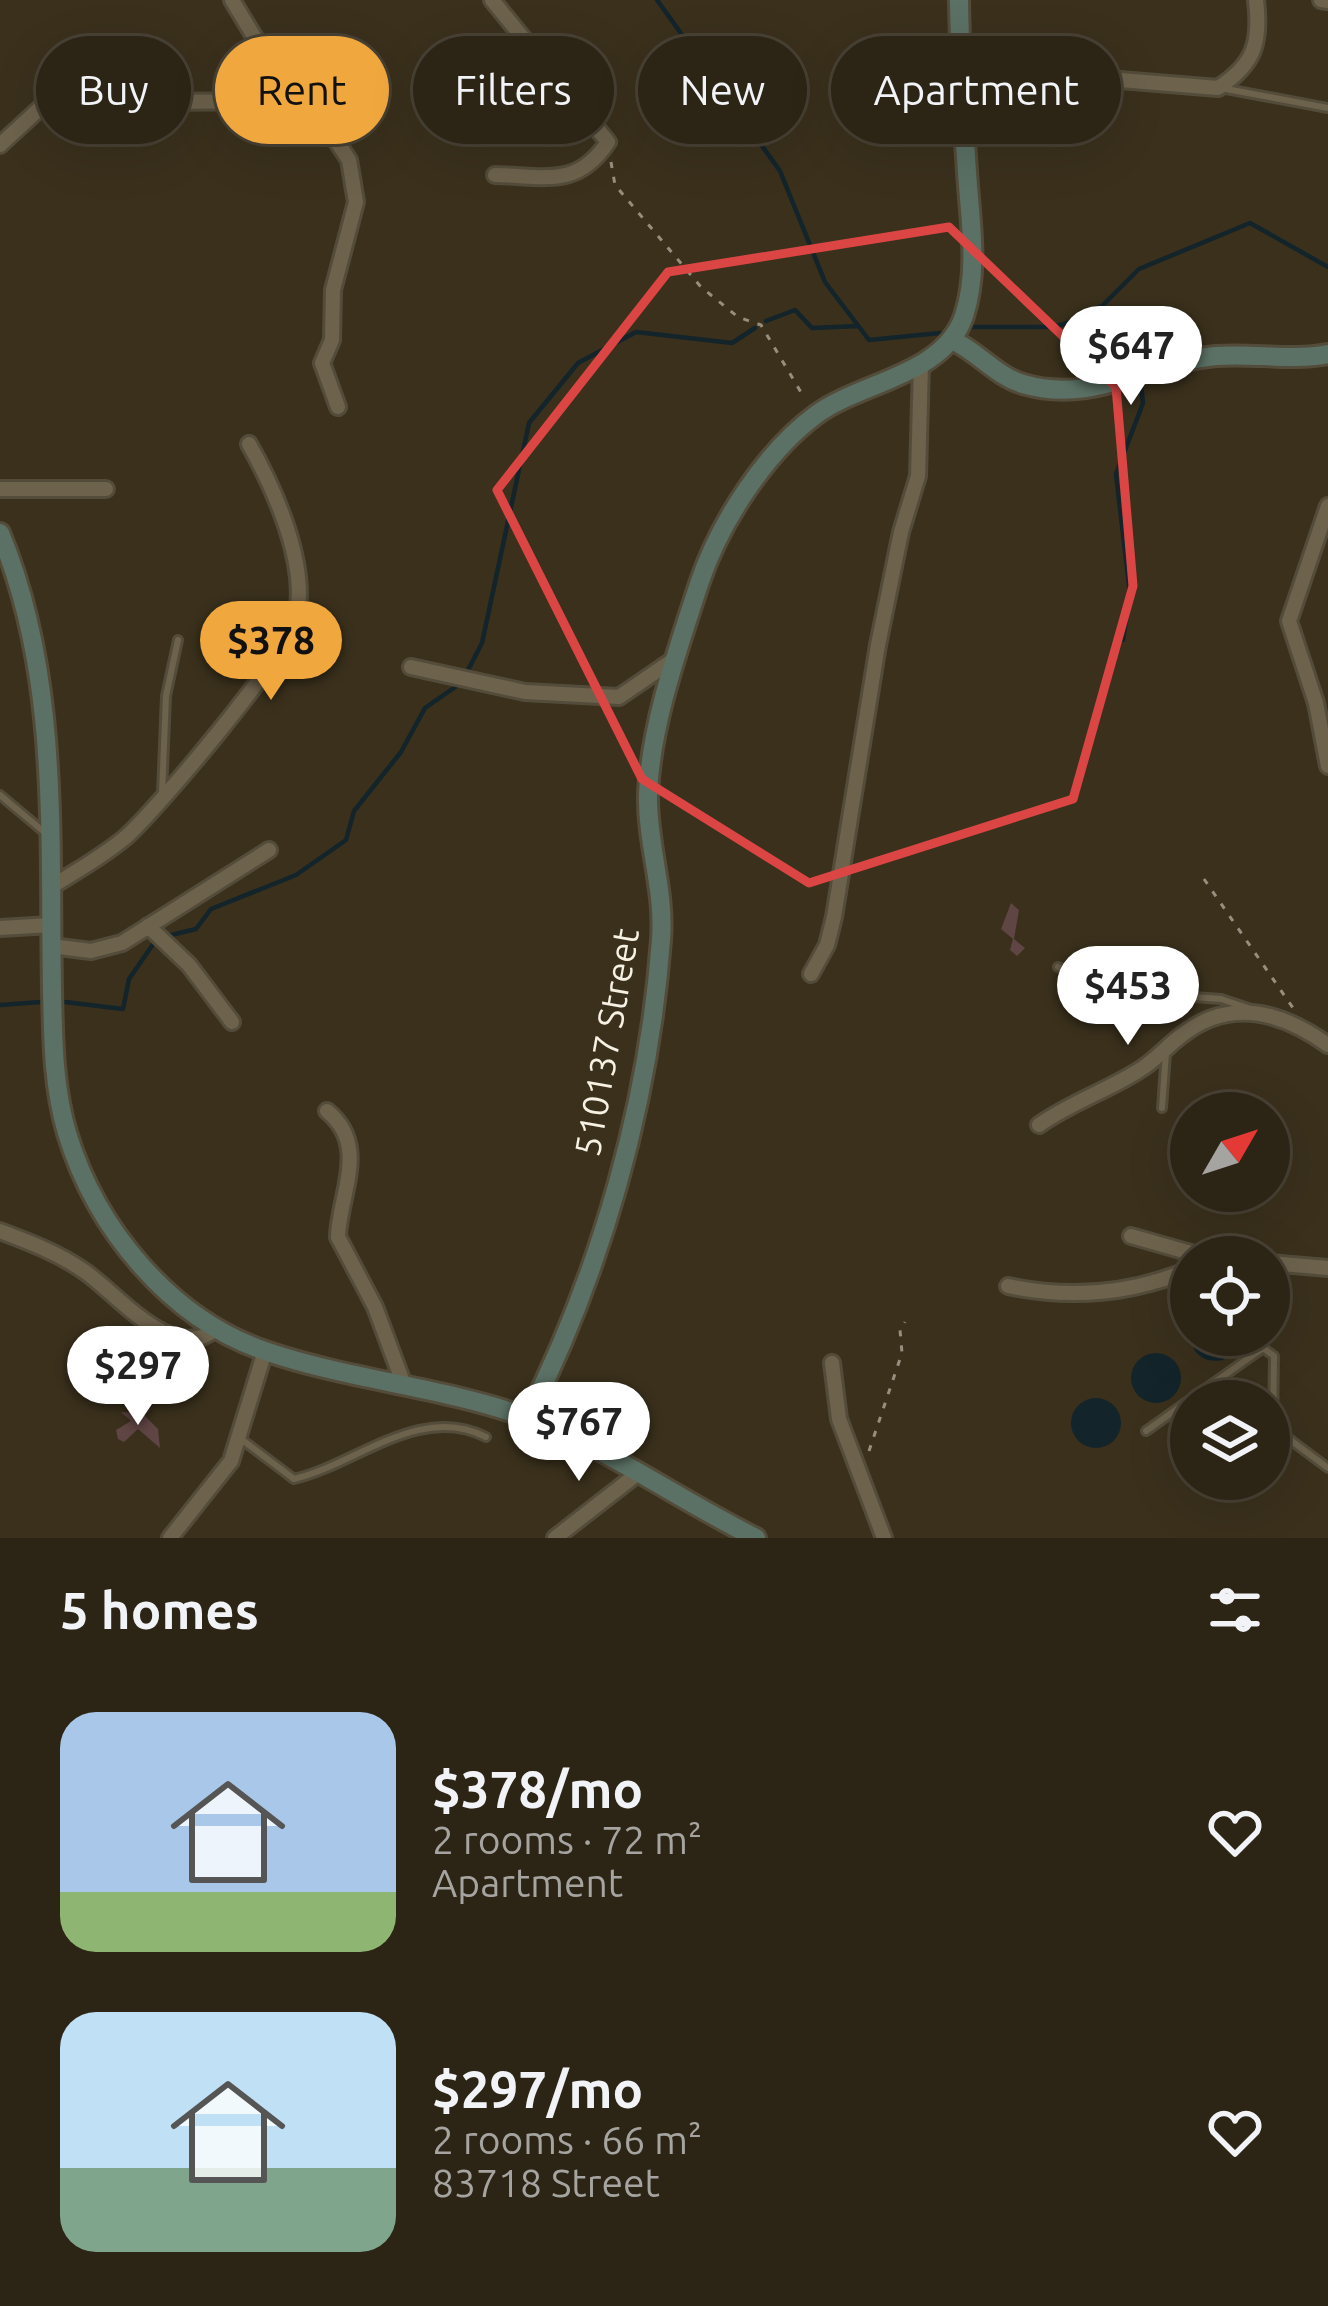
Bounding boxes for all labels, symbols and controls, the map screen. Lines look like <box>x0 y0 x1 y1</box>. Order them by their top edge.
chip: Buy <box>36 36 191 144</box>
chip: Rent <box>215 36 389 144</box>
chip: Filters <box>413 36 614 144</box>
chip: New <box>638 36 807 144</box>
chip: Apartment <box>831 36 1121 144</box>
pin: $647 <box>1060 306 1202 408</box>
text: $647 <box>1087 323 1175 366</box>
pin: $378 <box>200 601 342 703</box>
text: $378 <box>227 618 315 661</box>
street label: 510137 Street <box>566 925 646 1159</box>
pin: $453 <box>1057 946 1199 1048</box>
text: $453 <box>1084 963 1172 1006</box>
north arrow <box>1170 1092 1290 1212</box>
map controls <box>1170 1092 1290 1500</box>
button: locate <box>1170 1236 1290 1356</box>
pin: $297 <box>67 1326 209 1428</box>
text: $297 <box>94 1343 182 1386</box>
button: layers <box>1170 1380 1290 1500</box>
pin: $767 <box>508 1382 650 1484</box>
text: $767 <box>535 1399 623 1442</box>
icon: filters <box>1202 1577 1268 1643</box>
text: 5 homes <box>60 1581 259 1639</box>
icon: home <box>156 1760 300 1904</box>
text: $378/mo <box>432 1760 643 1818</box>
icon: heart <box>1202 1799 1268 1865</box>
text: 2 rooms · 72 m² <box>432 1818 702 1861</box>
text: Apartment <box>432 1861 623 1904</box>
icon: home <box>156 2060 300 2204</box>
text: $297/mo <box>432 2060 643 2118</box>
icon: heart <box>1202 2099 1268 2165</box>
text: 2 rooms · 66 m² <box>432 2118 702 2161</box>
text: 83718 Street <box>432 2161 660 2204</box>

